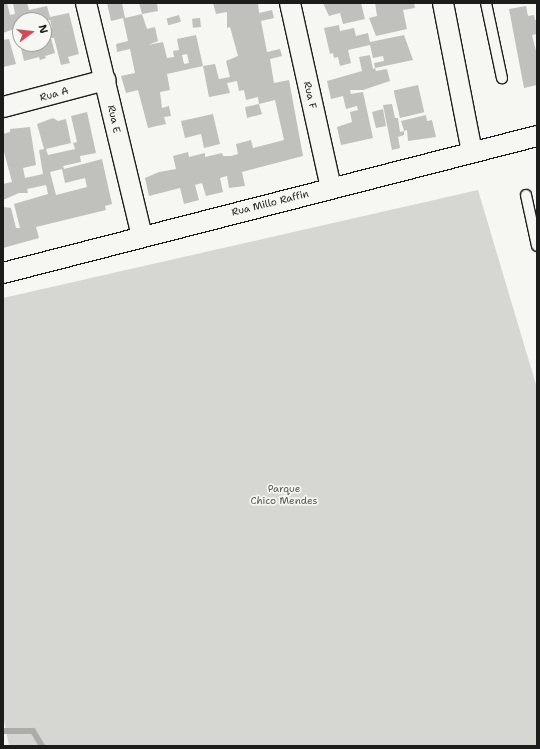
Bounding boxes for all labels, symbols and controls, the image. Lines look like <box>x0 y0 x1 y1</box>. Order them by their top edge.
north arrow <box>12 12 52 52</box>
text: N <box>35 23 51 35</box>
street label: Rua F <box>301 80 319 110</box>
street label: Rua A <box>38 84 70 104</box>
street label: Rua E <box>105 104 123 134</box>
street label: Rua Millo Raffin <box>230 188 310 218</box>
park label: Parque Chico Mendes <box>251 482 317 506</box>

